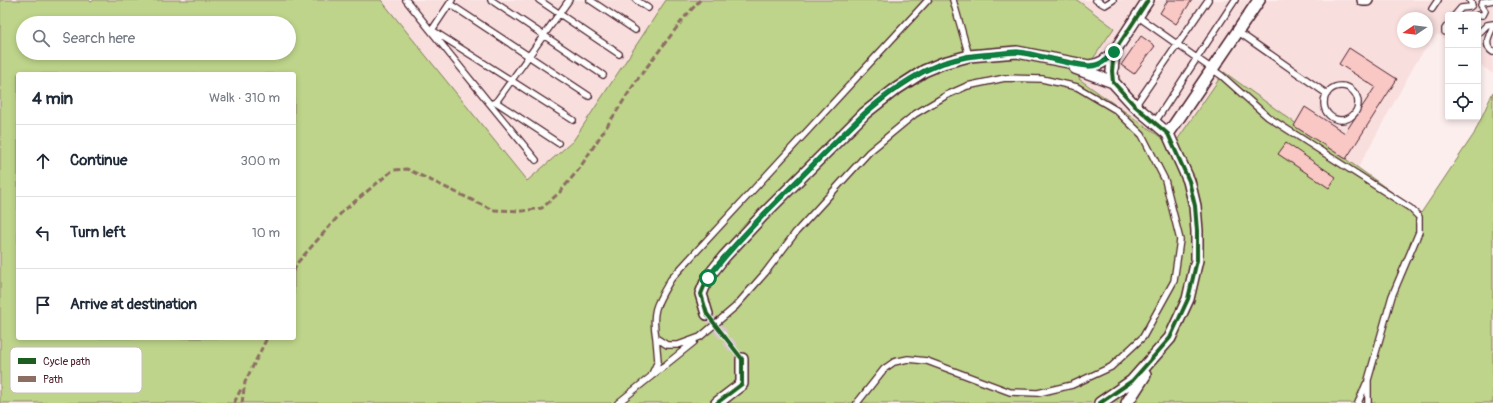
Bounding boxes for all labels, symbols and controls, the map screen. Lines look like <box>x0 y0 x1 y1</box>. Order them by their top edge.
north arrow <box>1397 12 1433 48</box>
map controls <box>1445 12 1481 120</box>
button: + <box>1445 12 1481 48</box>
search box <box>16 16 296 60</box>
icon: search <box>30 27 52 49</box>
text: Search here <box>62 29 135 48</box>
route end <box>1105 43 1123 61</box>
button: − <box>1445 48 1481 84</box>
button: locate <box>1445 84 1481 120</box>
text: 4 min <box>32 88 73 109</box>
text: Walk · 310 m <box>209 90 280 106</box>
icon: ahead <box>32 150 54 172</box>
text: Continue <box>70 151 128 170</box>
text: 300 m <box>241 153 280 169</box>
icon: left <box>32 222 54 244</box>
text: Turn left <box>70 223 126 242</box>
text: 10 m <box>252 225 280 241</box>
route start <box>699 269 717 287</box>
icon: arrive <box>32 294 54 316</box>
text: Arrive at destination <box>70 295 197 314</box>
legend <box>10 347 142 393</box>
text: Cycle path <box>43 355 90 368</box>
text: Path <box>43 373 63 386</box>

